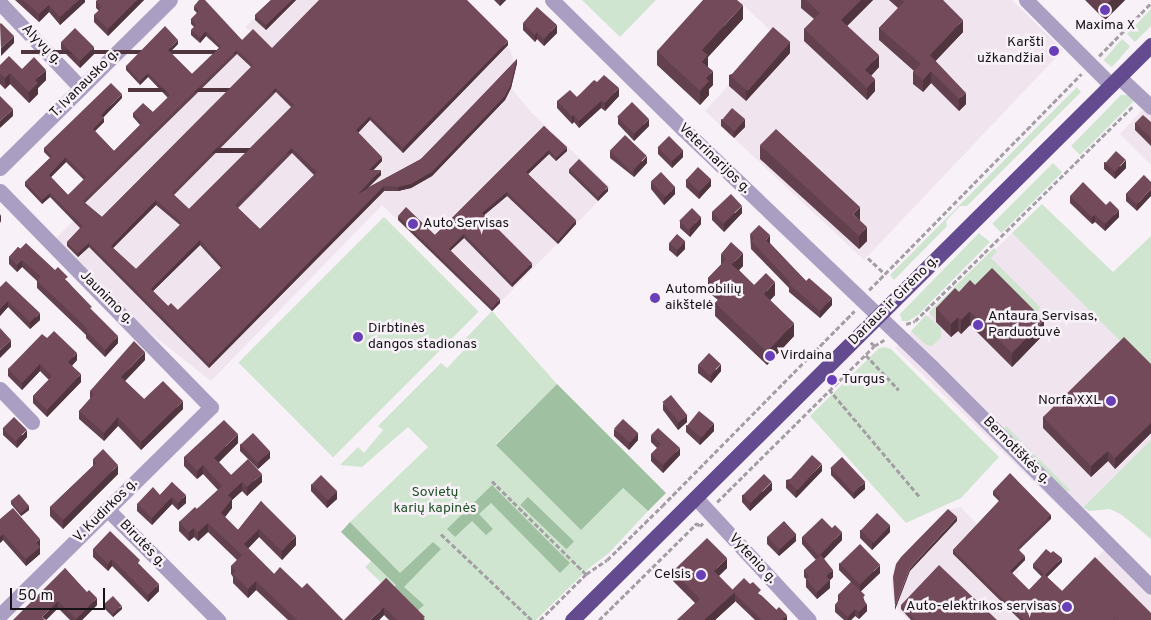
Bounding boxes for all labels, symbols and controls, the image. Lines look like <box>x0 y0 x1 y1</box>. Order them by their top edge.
marker: Maxima X <box>1099 4 1111 16</box>
place label: Maxima X <box>1075 18 1135 34</box>
street label: Alyvų g. <box>17 21 65 69</box>
place label: Karšti užkandžiai <box>977 35 1044 68</box>
marker: Karšti užkandžiai <box>1048 45 1060 57</box>
street label: T. Ivanausko g. <box>47 46 123 122</box>
street label: Veterinarijos g. <box>674 120 754 198</box>
place label: Auto Servisas <box>423 216 509 232</box>
marker: Auto Servisas <box>407 218 419 230</box>
street label: Dariaus ir Girėno g. <box>846 253 942 349</box>
street label: Jaunimo g. <box>76 268 136 328</box>
place label: Automobilių aikštelė <box>665 282 742 314</box>
marker: Automobilių aikštelė <box>649 292 661 304</box>
place label: Antaura Servisas, Parduotuvė <box>988 309 1097 342</box>
marker: Antaura Servisas, Parduotuvė <box>972 319 984 331</box>
place label: Dirbtinės dangos stadionas <box>368 321 477 354</box>
marker: Dirbtinės dangos stadionas <box>352 331 364 343</box>
place label: Virdaina <box>780 348 832 364</box>
marker: Virdaina <box>764 350 776 362</box>
place label: Turgus <box>842 372 885 388</box>
marker: Turgus <box>826 374 838 386</box>
place label: Norfa XXL <box>1038 393 1101 409</box>
marker: Norfa XXL <box>1105 395 1117 407</box>
street label: Bernotiškės g. <box>979 414 1053 488</box>
street label: V. Kudirkos g. <box>71 476 141 546</box>
park label: Sovietų karių kapinės <box>394 485 476 518</box>
street label: Birutės g. <box>115 517 169 571</box>
street label: Vytenio g. <box>725 530 779 588</box>
place label: Celsis <box>654 567 691 583</box>
marker: Celsis <box>695 569 707 581</box>
scale bar <box>12 578 108 610</box>
text: 50 m <box>18 587 53 606</box>
place label: Auto-elektrikos servisas <box>906 599 1057 615</box>
marker: Auto-elektrikos servisas <box>1061 601 1073 613</box>

